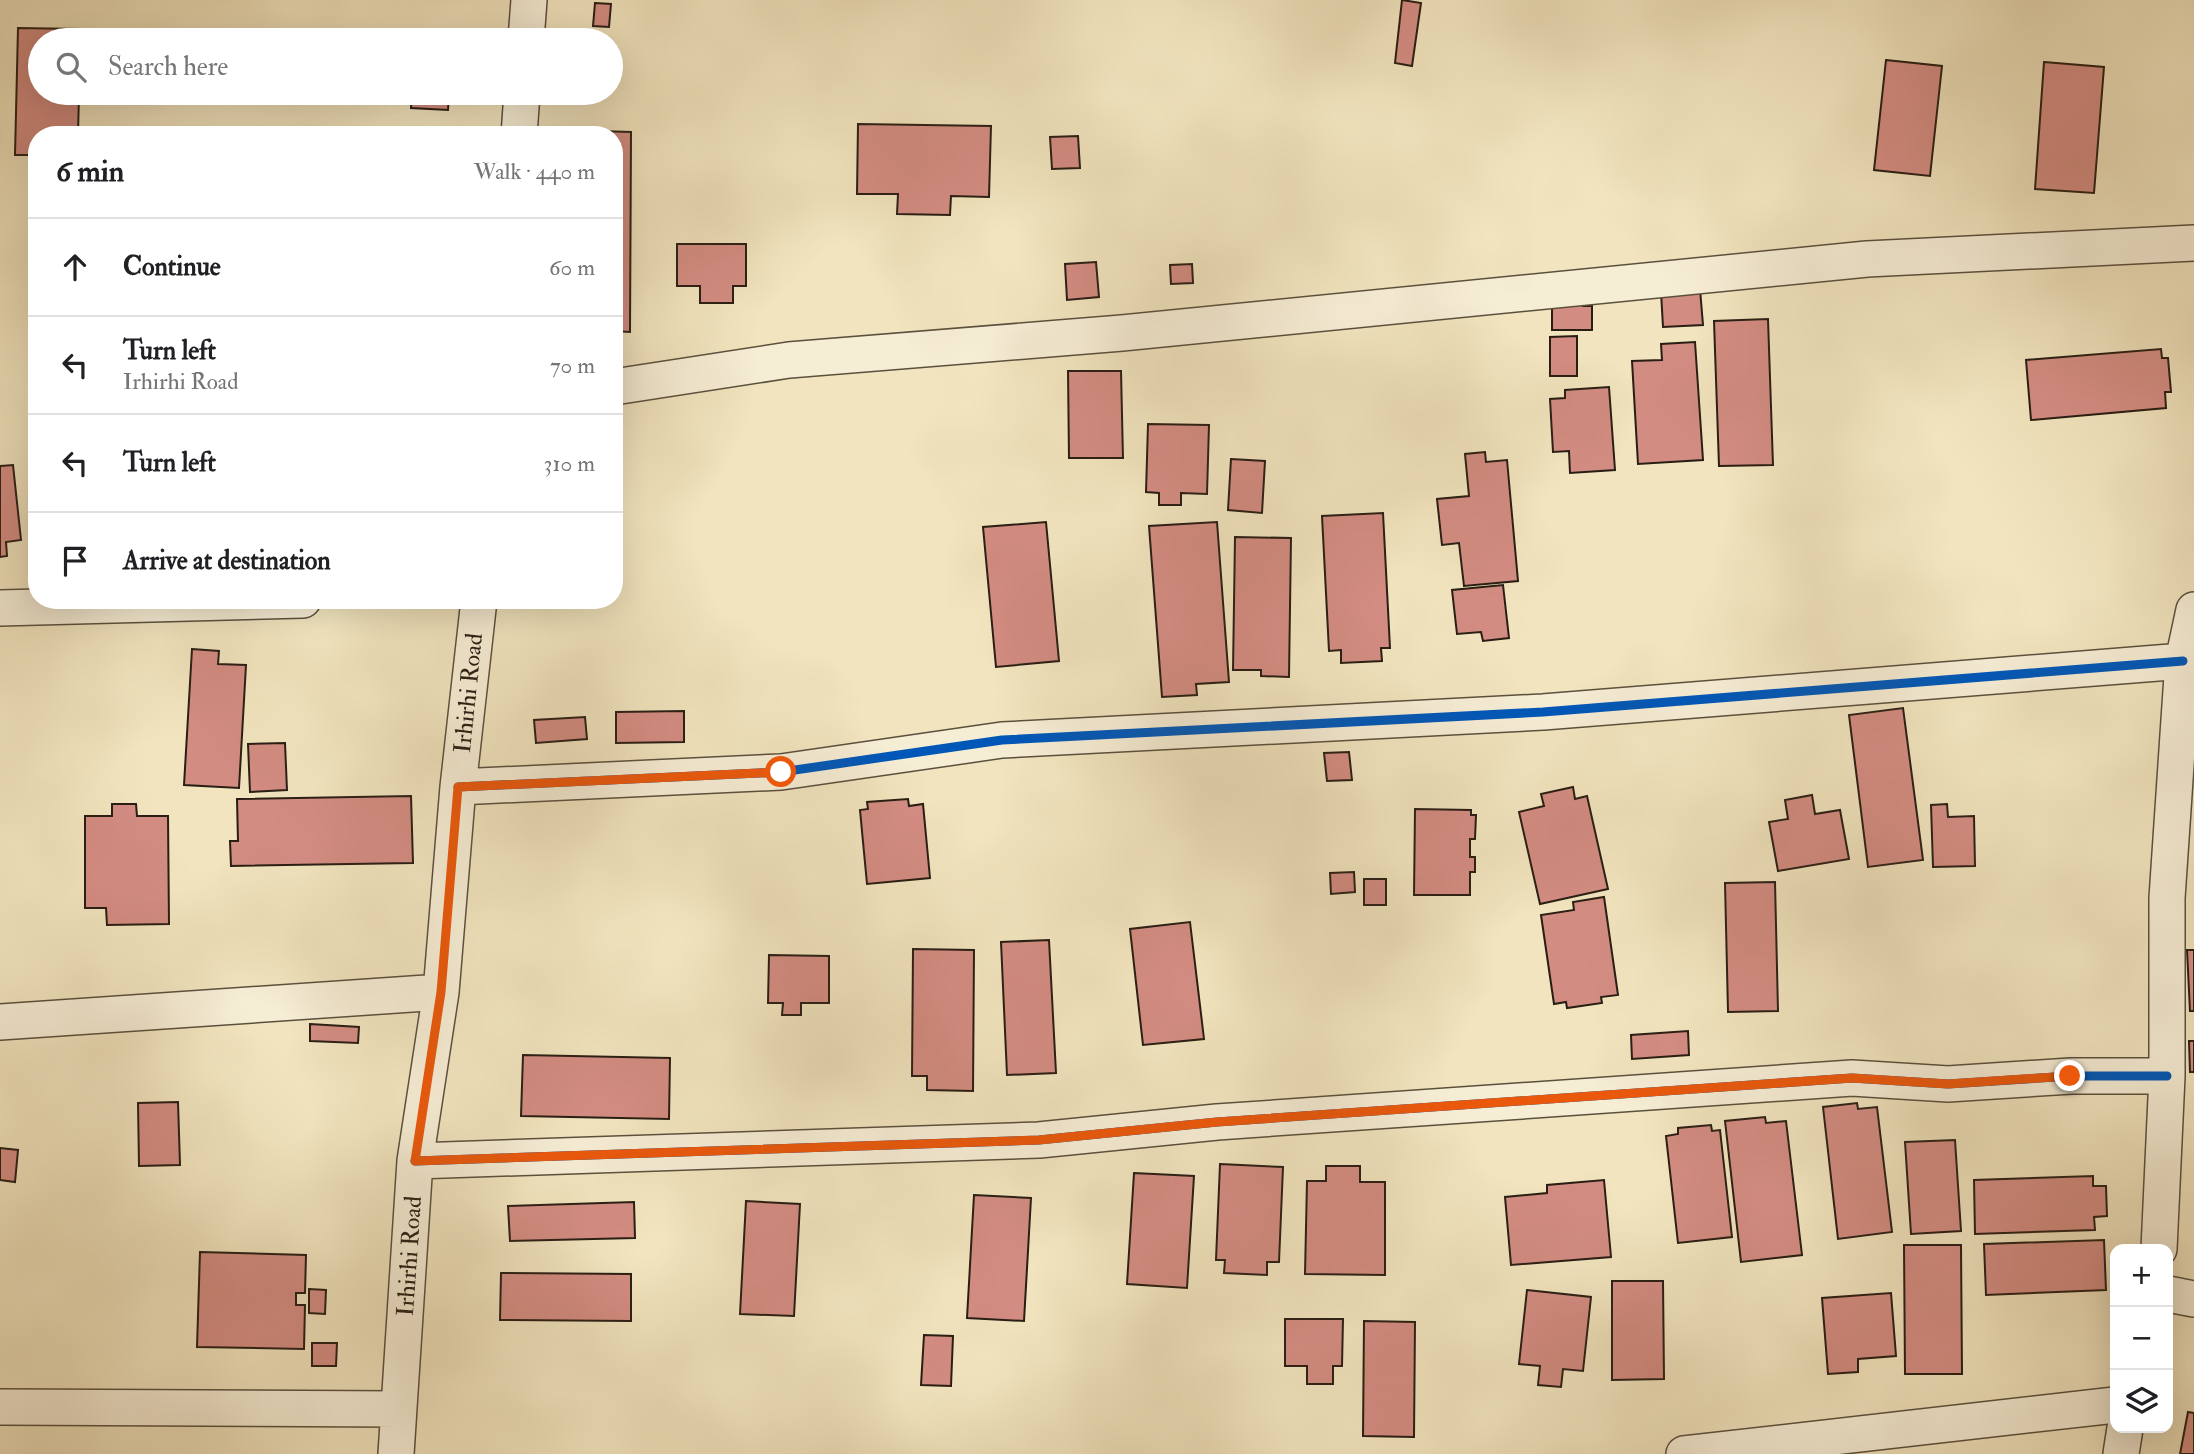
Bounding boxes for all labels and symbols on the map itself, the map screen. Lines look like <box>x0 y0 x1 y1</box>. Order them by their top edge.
street label: Irhirhi Road <box>447 631 490 755</box>
route start <box>765 756 796 787</box>
route end <box>2054 1060 2085 1091</box>
street label: Irhirhi Road <box>390 1195 429 1317</box>

